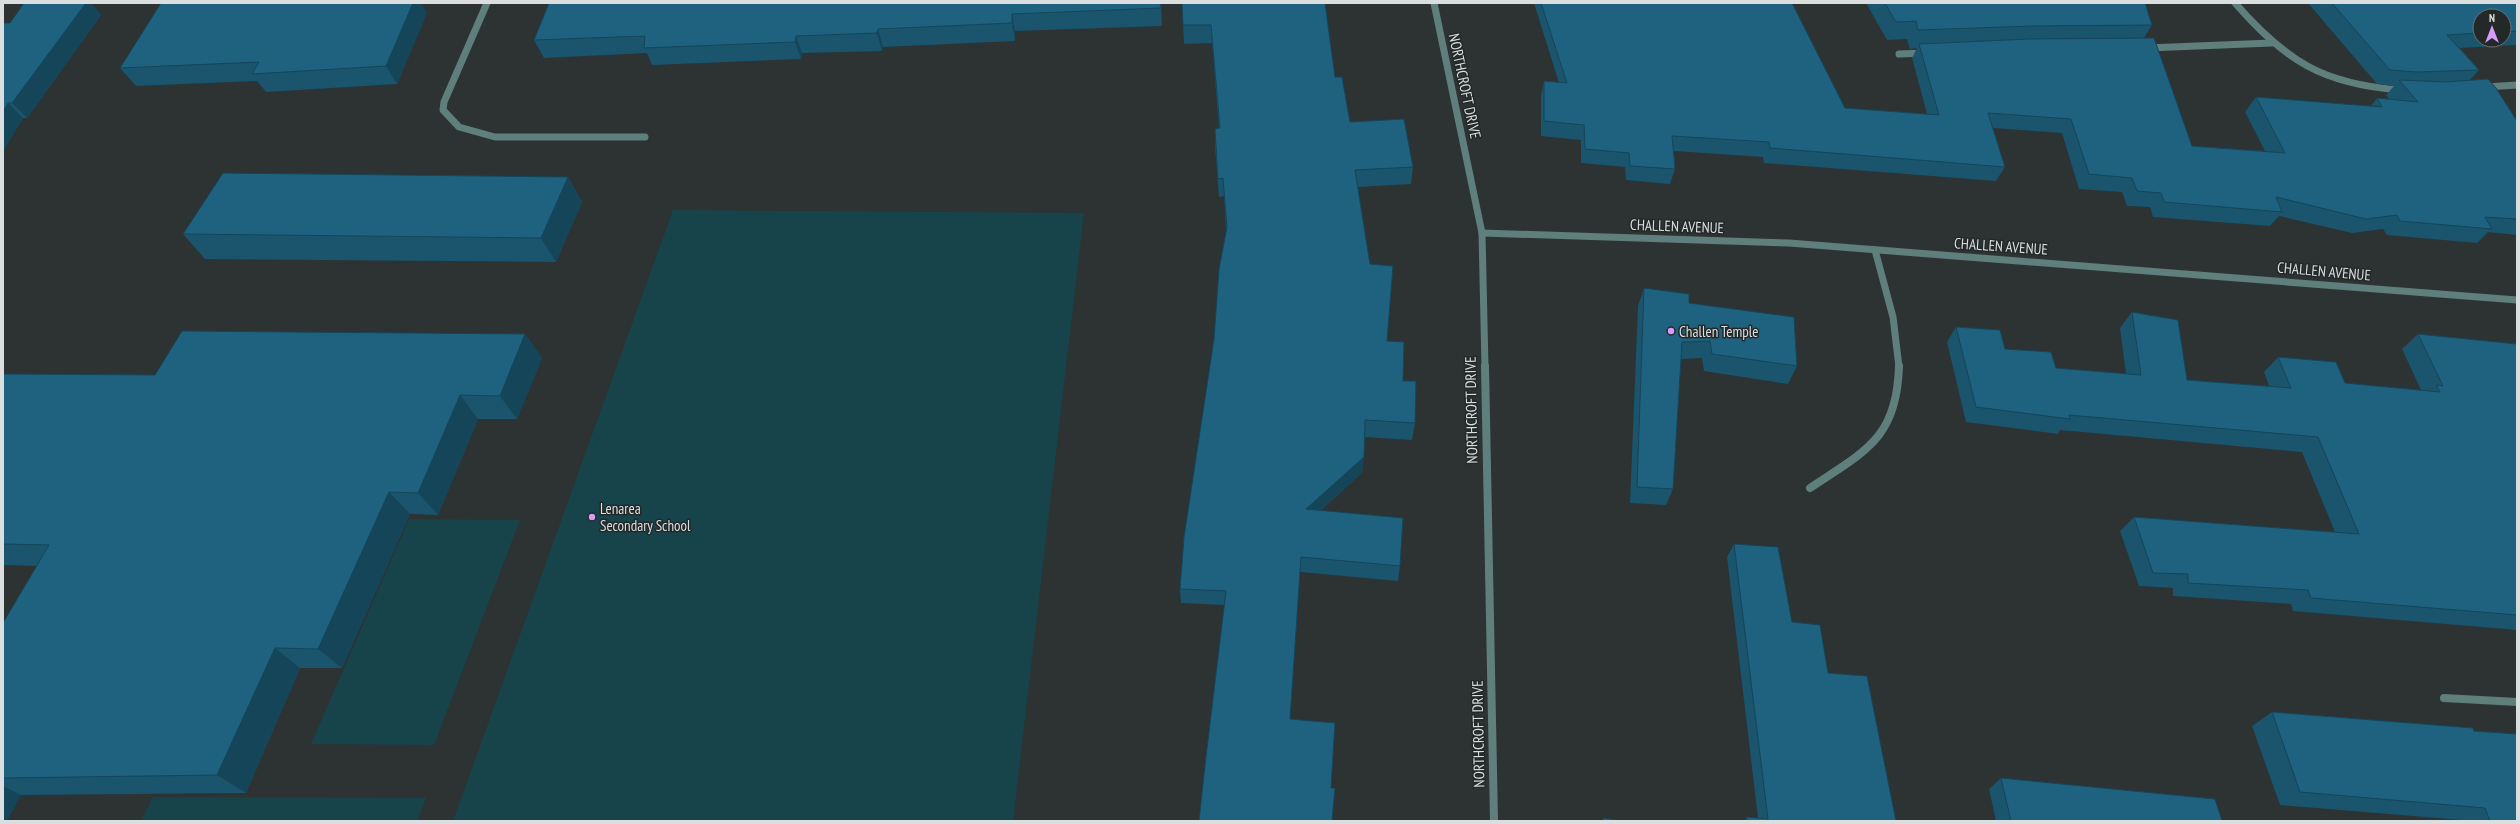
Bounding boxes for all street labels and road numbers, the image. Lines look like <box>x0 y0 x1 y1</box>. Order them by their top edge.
street label: NORTHCROFT DRIVE <box>1445 32 1485 140</box>
street label: CHALLEN AVENUE <box>1630 215 1724 237</box>
street label: CHALLEN AVENUE <box>1953 233 2049 259</box>
street label: CHALLEN AVENUE <box>2276 257 2372 285</box>
street label: NORTHCROFT DRIVE <box>1461 356 1481 464</box>
street label: NORTHCROFT DRIVE <box>1468 680 1488 788</box>

